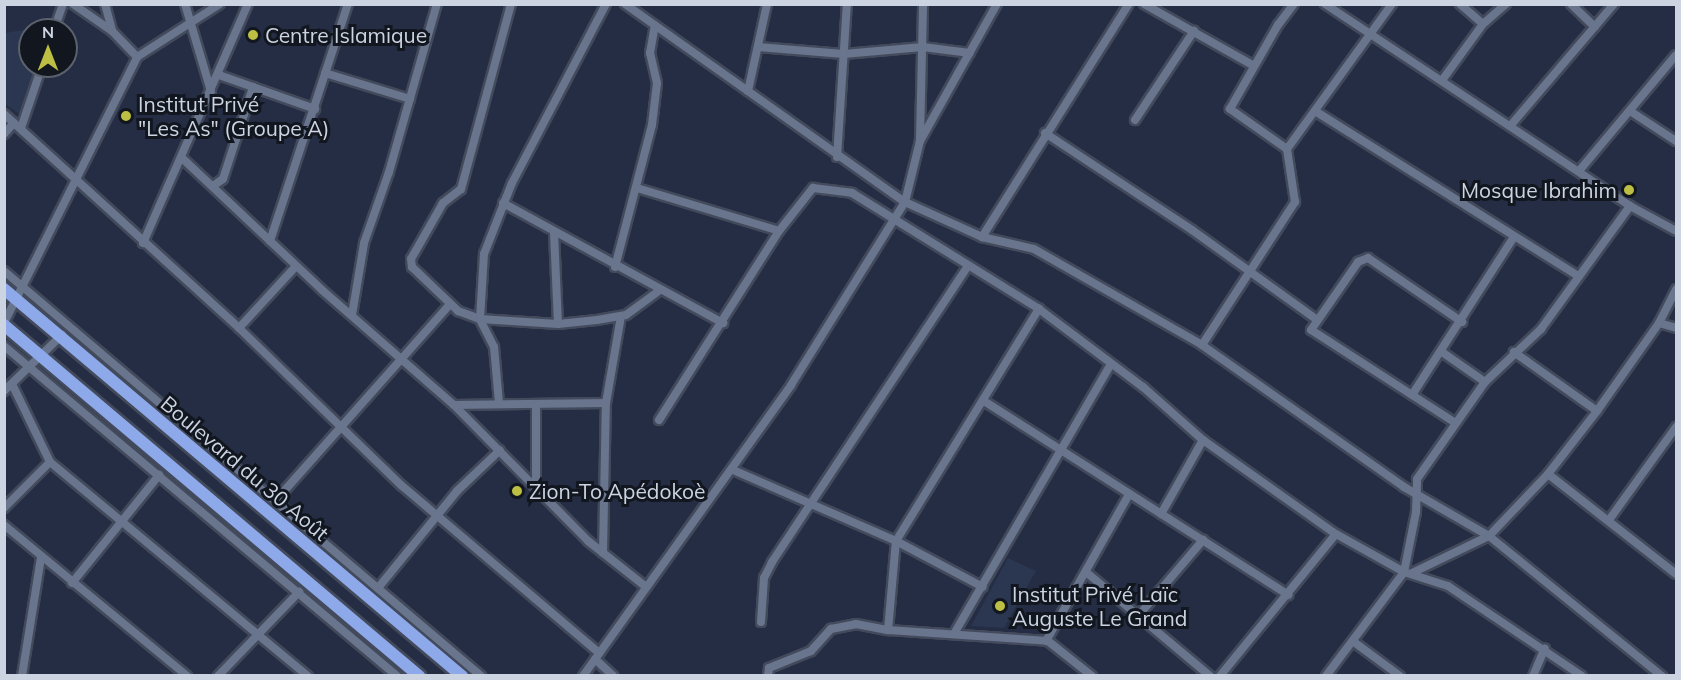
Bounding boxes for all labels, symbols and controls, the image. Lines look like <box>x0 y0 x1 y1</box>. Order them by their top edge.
north arrow <box>18 18 78 78</box>
text: N <box>42 22 54 42</box>
place label: Centre Islamique <box>265 22 427 48</box>
marker: Centre Islamique <box>246 28 260 42</box>
place label: Institut Privé "Les As" (Groupe A) <box>138 91 329 141</box>
marker: Institut Privé "Les As" (Groupe A) <box>119 109 133 123</box>
place label: Mosque Ibrahim <box>1461 177 1617 203</box>
marker: Mosque Ibrahim <box>1622 183 1636 197</box>
street label: Boulevard du 30 Août <box>156 390 334 546</box>
place label: Zion-To Apédokoè <box>529 478 705 504</box>
marker: Zion-To Apédokoè <box>510 484 524 498</box>
place label: Institut Privé Laïc Auguste Le Grand <box>1012 581 1187 631</box>
marker: Institut Privé Laïc Auguste Le Grand <box>993 599 1007 613</box>

